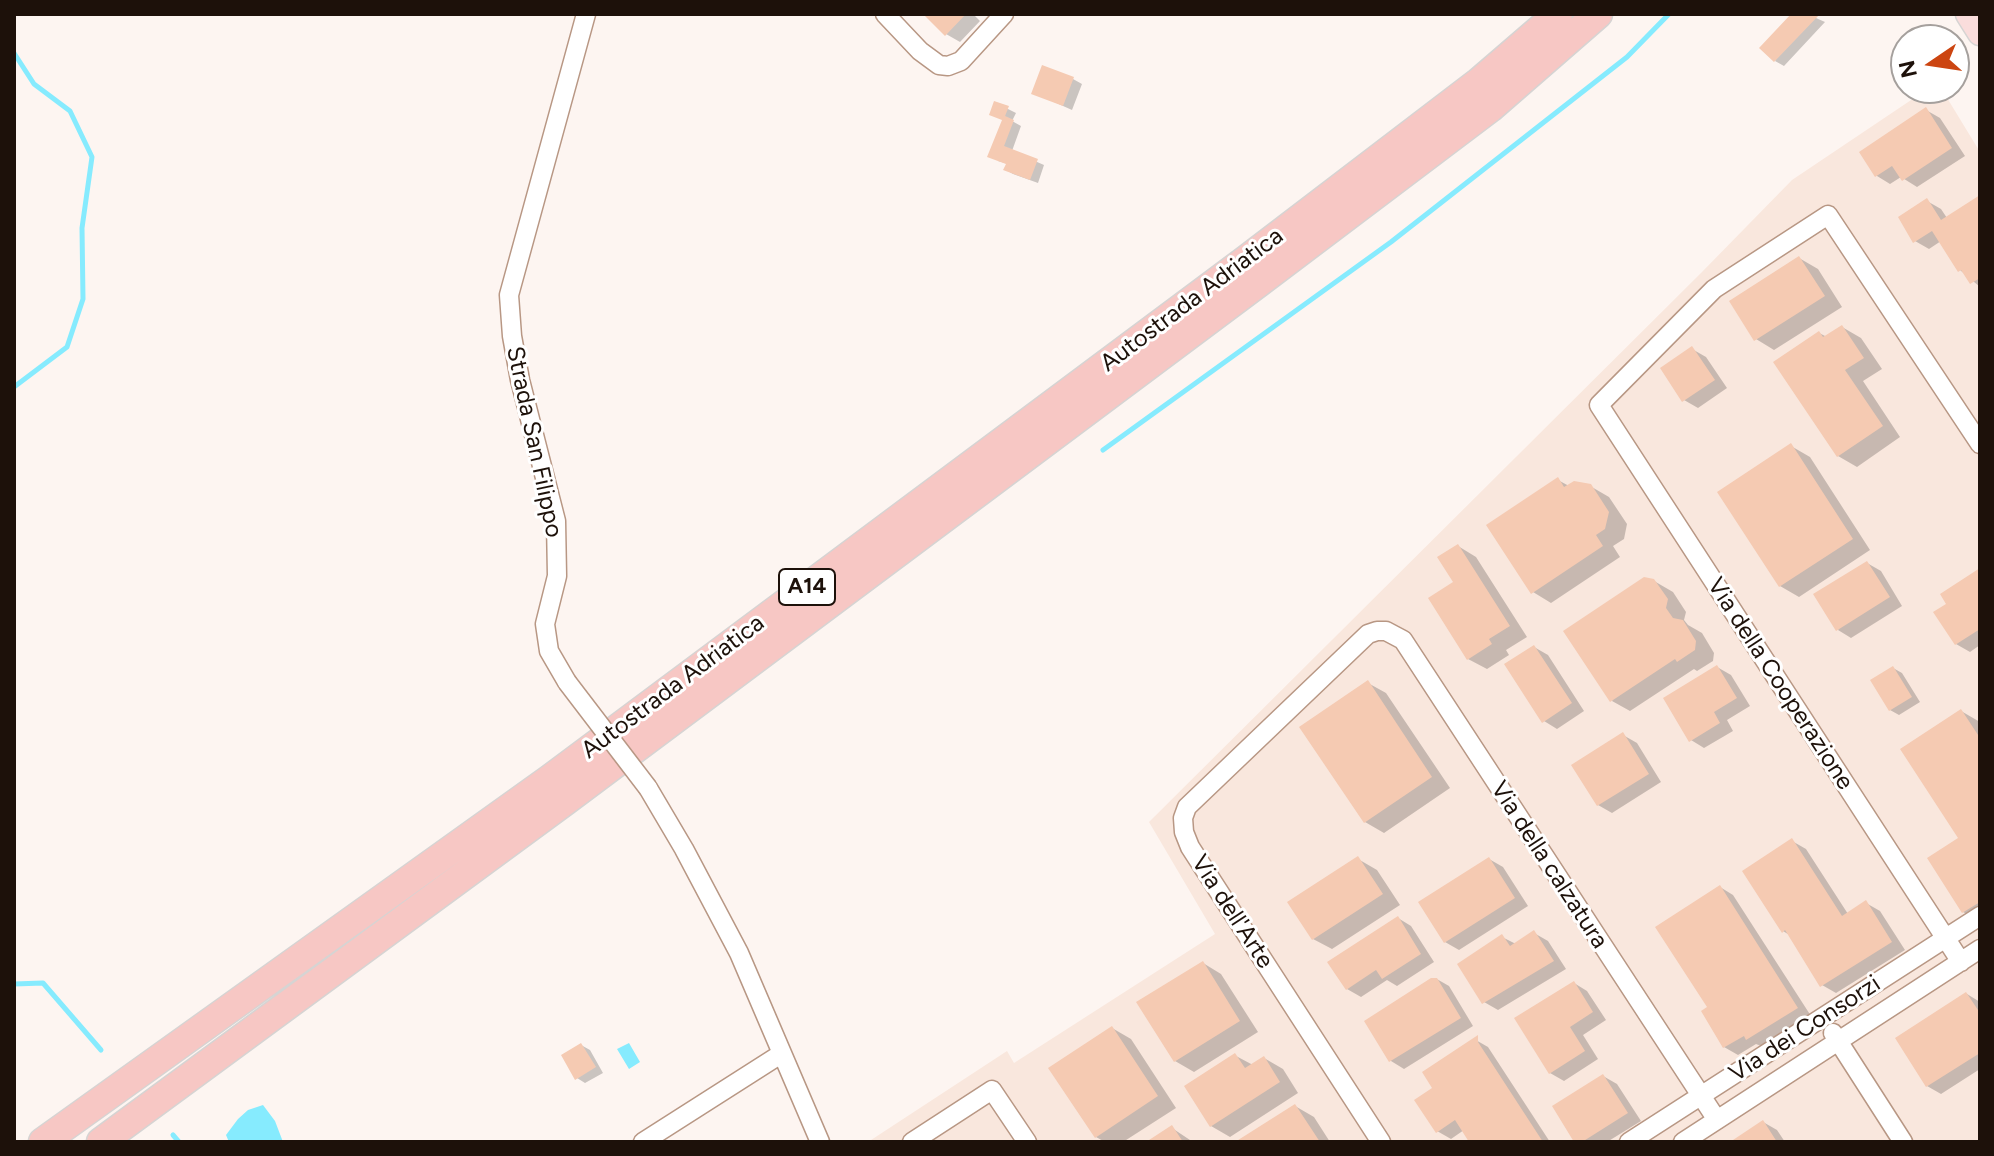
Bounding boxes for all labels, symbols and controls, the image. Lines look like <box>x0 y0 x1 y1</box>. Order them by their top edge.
north arrow <box>1890 24 1970 104</box>
text: N <box>1893 58 1923 80</box>
street label: Autostrada Adriatica <box>1095 222 1289 378</box>
street label: Strada San Filippo <box>500 344 568 540</box>
road number: A14 <box>779 569 835 605</box>
street label: Via della Cooperazione <box>1701 573 1859 795</box>
street label: Autostrada Adriatica <box>576 609 770 765</box>
street label: Via della calzatura <box>1484 776 1614 954</box>
street label: Via dell'Arte <box>1185 850 1279 974</box>
street label: Via dei Consorzi <box>1724 969 1886 1089</box>

